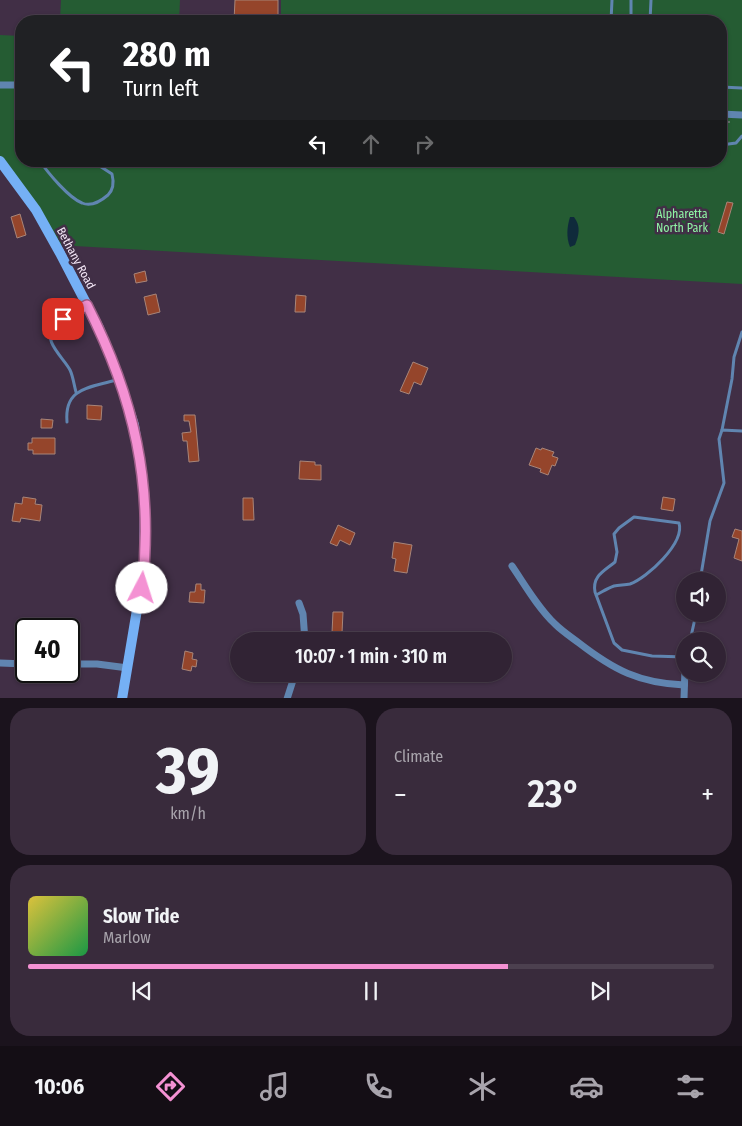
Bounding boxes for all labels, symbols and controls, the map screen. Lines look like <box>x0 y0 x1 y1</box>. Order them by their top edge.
text: 280 m <box>123 33 211 75</box>
icon: left <box>40 35 105 100</box>
text: Turn left <box>123 75 199 102</box>
icon: left <box>304 130 332 158</box>
icon: ahead <box>357 130 385 158</box>
icon: right <box>410 130 438 158</box>
park label: Alpharetta North Park <box>656 207 708 235</box>
street label: Bethany Road <box>54 225 98 291</box>
pin <box>42 298 84 340</box>
icon: arrive <box>49 305 77 333</box>
position arrow <box>115 561 167 613</box>
map controls <box>676 572 726 682</box>
button: sound <box>676 572 726 622</box>
speed limit sign: 40 <box>15 618 80 683</box>
button: search <box>676 632 726 682</box>
text: 10:07 · 1 min · 310 m <box>295 645 447 668</box>
text: 39 <box>156 732 220 810</box>
text: Climate <box>394 747 443 766</box>
text: 23° <box>527 771 580 817</box>
text: − <box>394 778 407 811</box>
text: + <box>701 778 714 811</box>
text: km/h <box>170 804 206 823</box>
text: Slow Tide <box>103 905 179 928</box>
text: Marlow <box>103 928 151 947</box>
icon: previous <box>128 977 156 1005</box>
icon: pause <box>357 977 385 1005</box>
icon: next <box>586 977 614 1005</box>
icon: directions <box>153 1069 188 1104</box>
icon: music <box>257 1069 292 1104</box>
icon: phone <box>361 1069 396 1104</box>
icon: climate <box>465 1069 500 1104</box>
icon: car <box>569 1069 604 1104</box>
icon: filters <box>673 1069 708 1104</box>
text: 10:06 <box>34 1073 84 1100</box>

